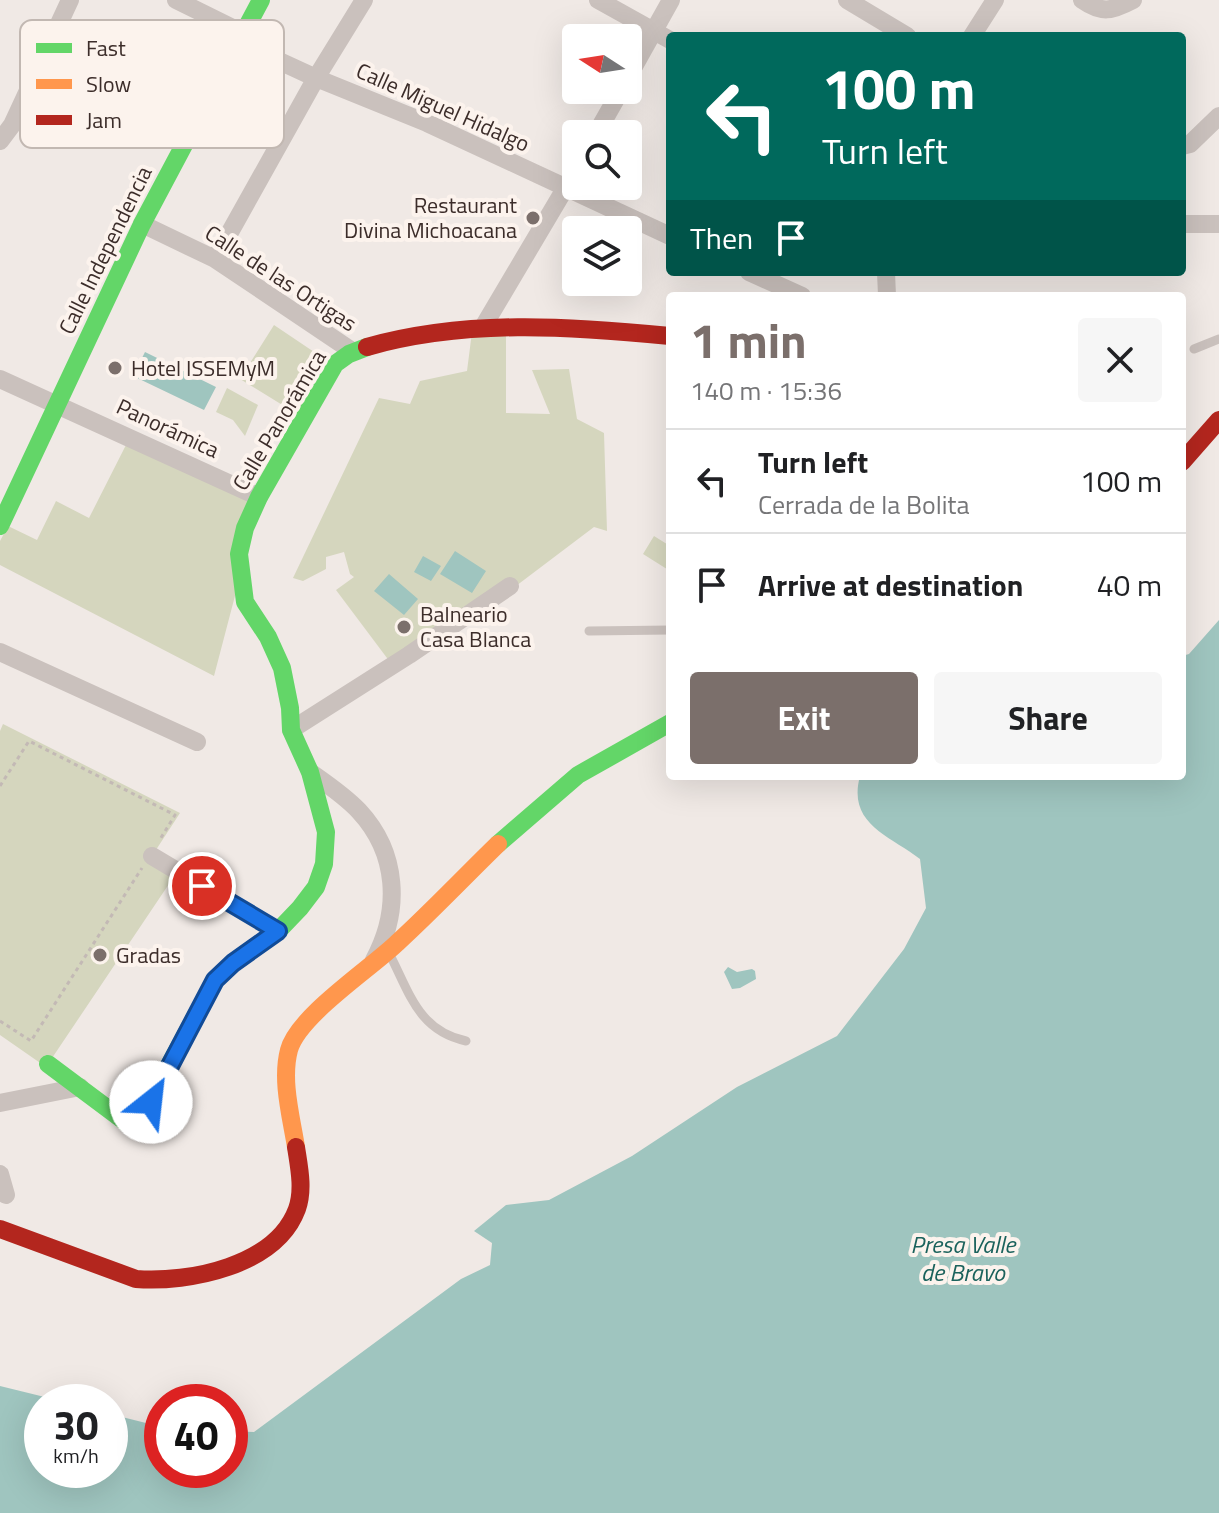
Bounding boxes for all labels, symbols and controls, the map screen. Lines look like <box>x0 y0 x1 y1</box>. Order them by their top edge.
legend <box>20 20 284 148</box>
north arrow <box>562 24 642 104</box>
map controls <box>562 24 642 296</box>
text: Fast <box>86 31 126 65</box>
text: 100 m <box>822 46 975 131</box>
street label: Calle Miguel Hidalgo <box>351 53 535 161</box>
icon: left <box>690 64 794 168</box>
text: Slow <box>86 67 132 101</box>
text: Jam <box>86 103 122 137</box>
button: search <box>562 120 642 200</box>
text: Turn left <box>822 123 948 178</box>
street label: Calle Independencia <box>49 160 161 340</box>
place label: Restaurant Divina Michoacana <box>344 188 517 247</box>
marker: Restaurant Divina Michoacana <box>524 209 542 227</box>
text: Then <box>690 215 753 261</box>
street label: Calle de las Ortigas <box>198 216 364 340</box>
button: layers <box>562 216 642 296</box>
icon: arrive <box>769 216 813 260</box>
text: 1 min <box>690 304 807 377</box>
button: close <box>1078 318 1162 402</box>
street label: Calle Panorámica <box>223 343 335 497</box>
place label: Hotel ISSEMyM <box>131 351 275 385</box>
marker: Hotel ISSEMyM <box>106 359 124 377</box>
text: 140 m · 15:36 <box>690 371 842 410</box>
street label: Panorámica <box>111 389 225 467</box>
text: Turn left <box>758 439 868 485</box>
text: 100 m <box>1080 458 1162 504</box>
icon: left <box>690 459 734 503</box>
text: Cerrada de la Bolita <box>758 485 969 524</box>
text: Arrive at destination <box>758 562 1023 608</box>
text: 40 m <box>1097 562 1162 608</box>
icon: arrive <box>690 563 734 607</box>
place label: Balneario Casa Blanca <box>420 597 531 656</box>
marker: Balneario Casa Blanca <box>395 618 413 636</box>
button: Exit <box>690 672 918 764</box>
button: Share <box>934 672 1162 764</box>
pin <box>168 852 236 920</box>
icon: arrive <box>180 864 224 908</box>
place label: Gradas <box>116 938 181 972</box>
marker: Gradas <box>91 946 109 964</box>
position arrow <box>109 1060 193 1144</box>
water label: Presa Valle de Bravo <box>911 1226 1017 1290</box>
speed limit sign: 40 <box>144 1384 248 1488</box>
text: 30 <box>54 1395 98 1456</box>
text: km/h <box>53 1440 99 1471</box>

